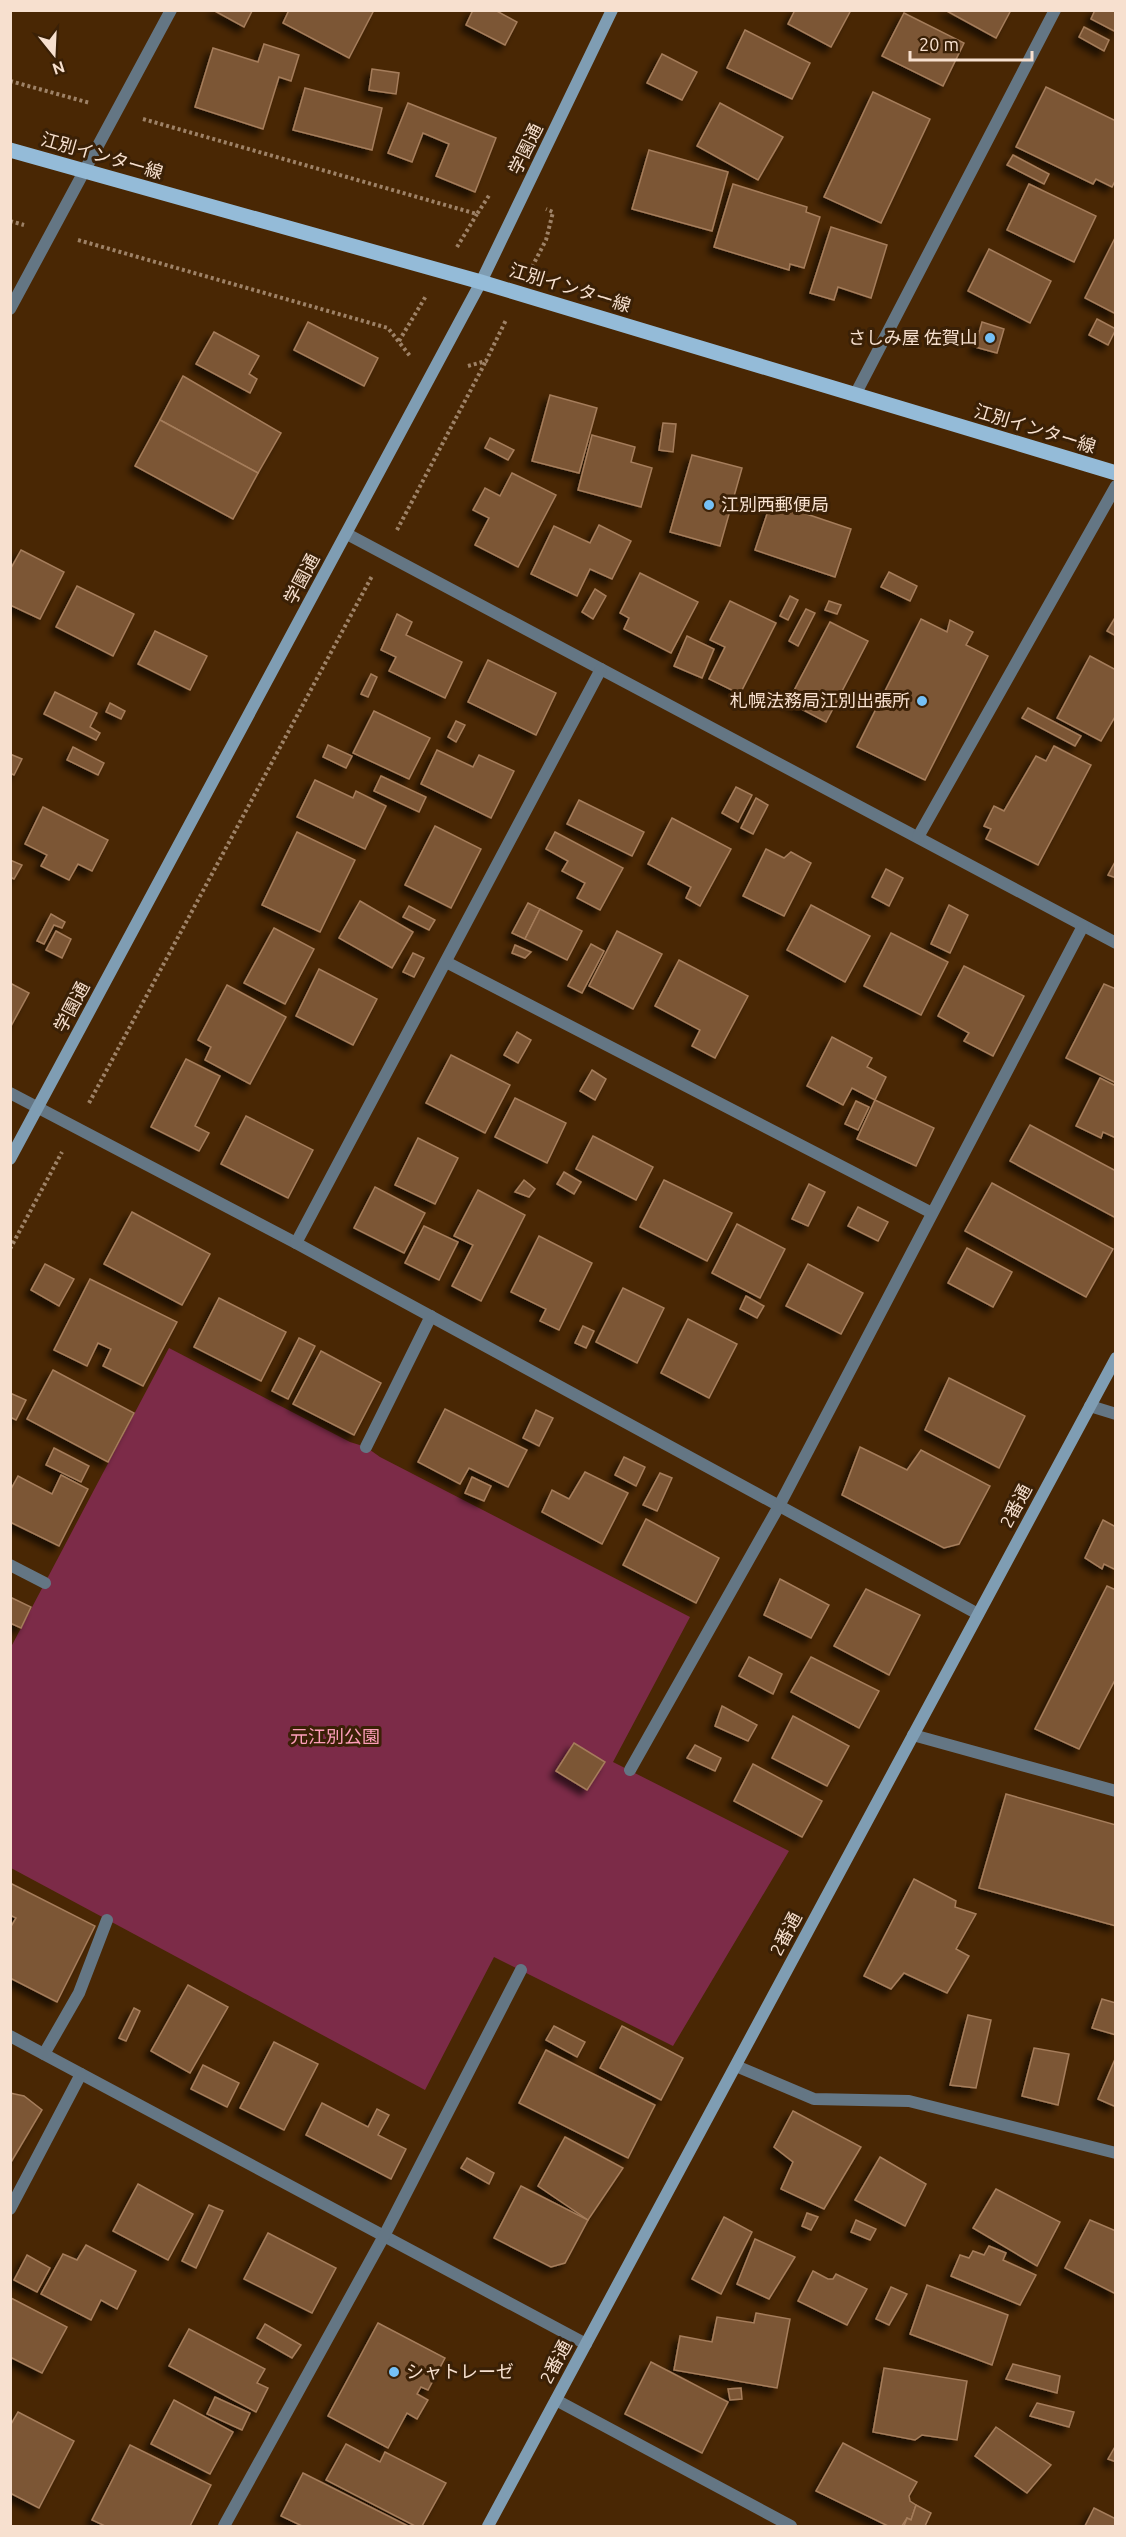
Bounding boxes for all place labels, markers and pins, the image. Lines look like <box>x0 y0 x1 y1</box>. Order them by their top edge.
place label: さしみ屋 佐賀山 <box>848 327 978 347</box>
marker: さしみ屋 佐賀山 <box>983 331 997 345</box>
place label: 江別西郵便局 <box>721 494 829 514</box>
marker: 江別西郵便局 <box>702 498 716 512</box>
place label: 札幌法務局江別出張所 <box>730 690 910 710</box>
marker: 札幌法務局江別出張所 <box>915 694 929 708</box>
place label: シャトレーゼ <box>406 2361 514 2381</box>
marker: シャトレーゼ <box>387 2365 401 2379</box>

